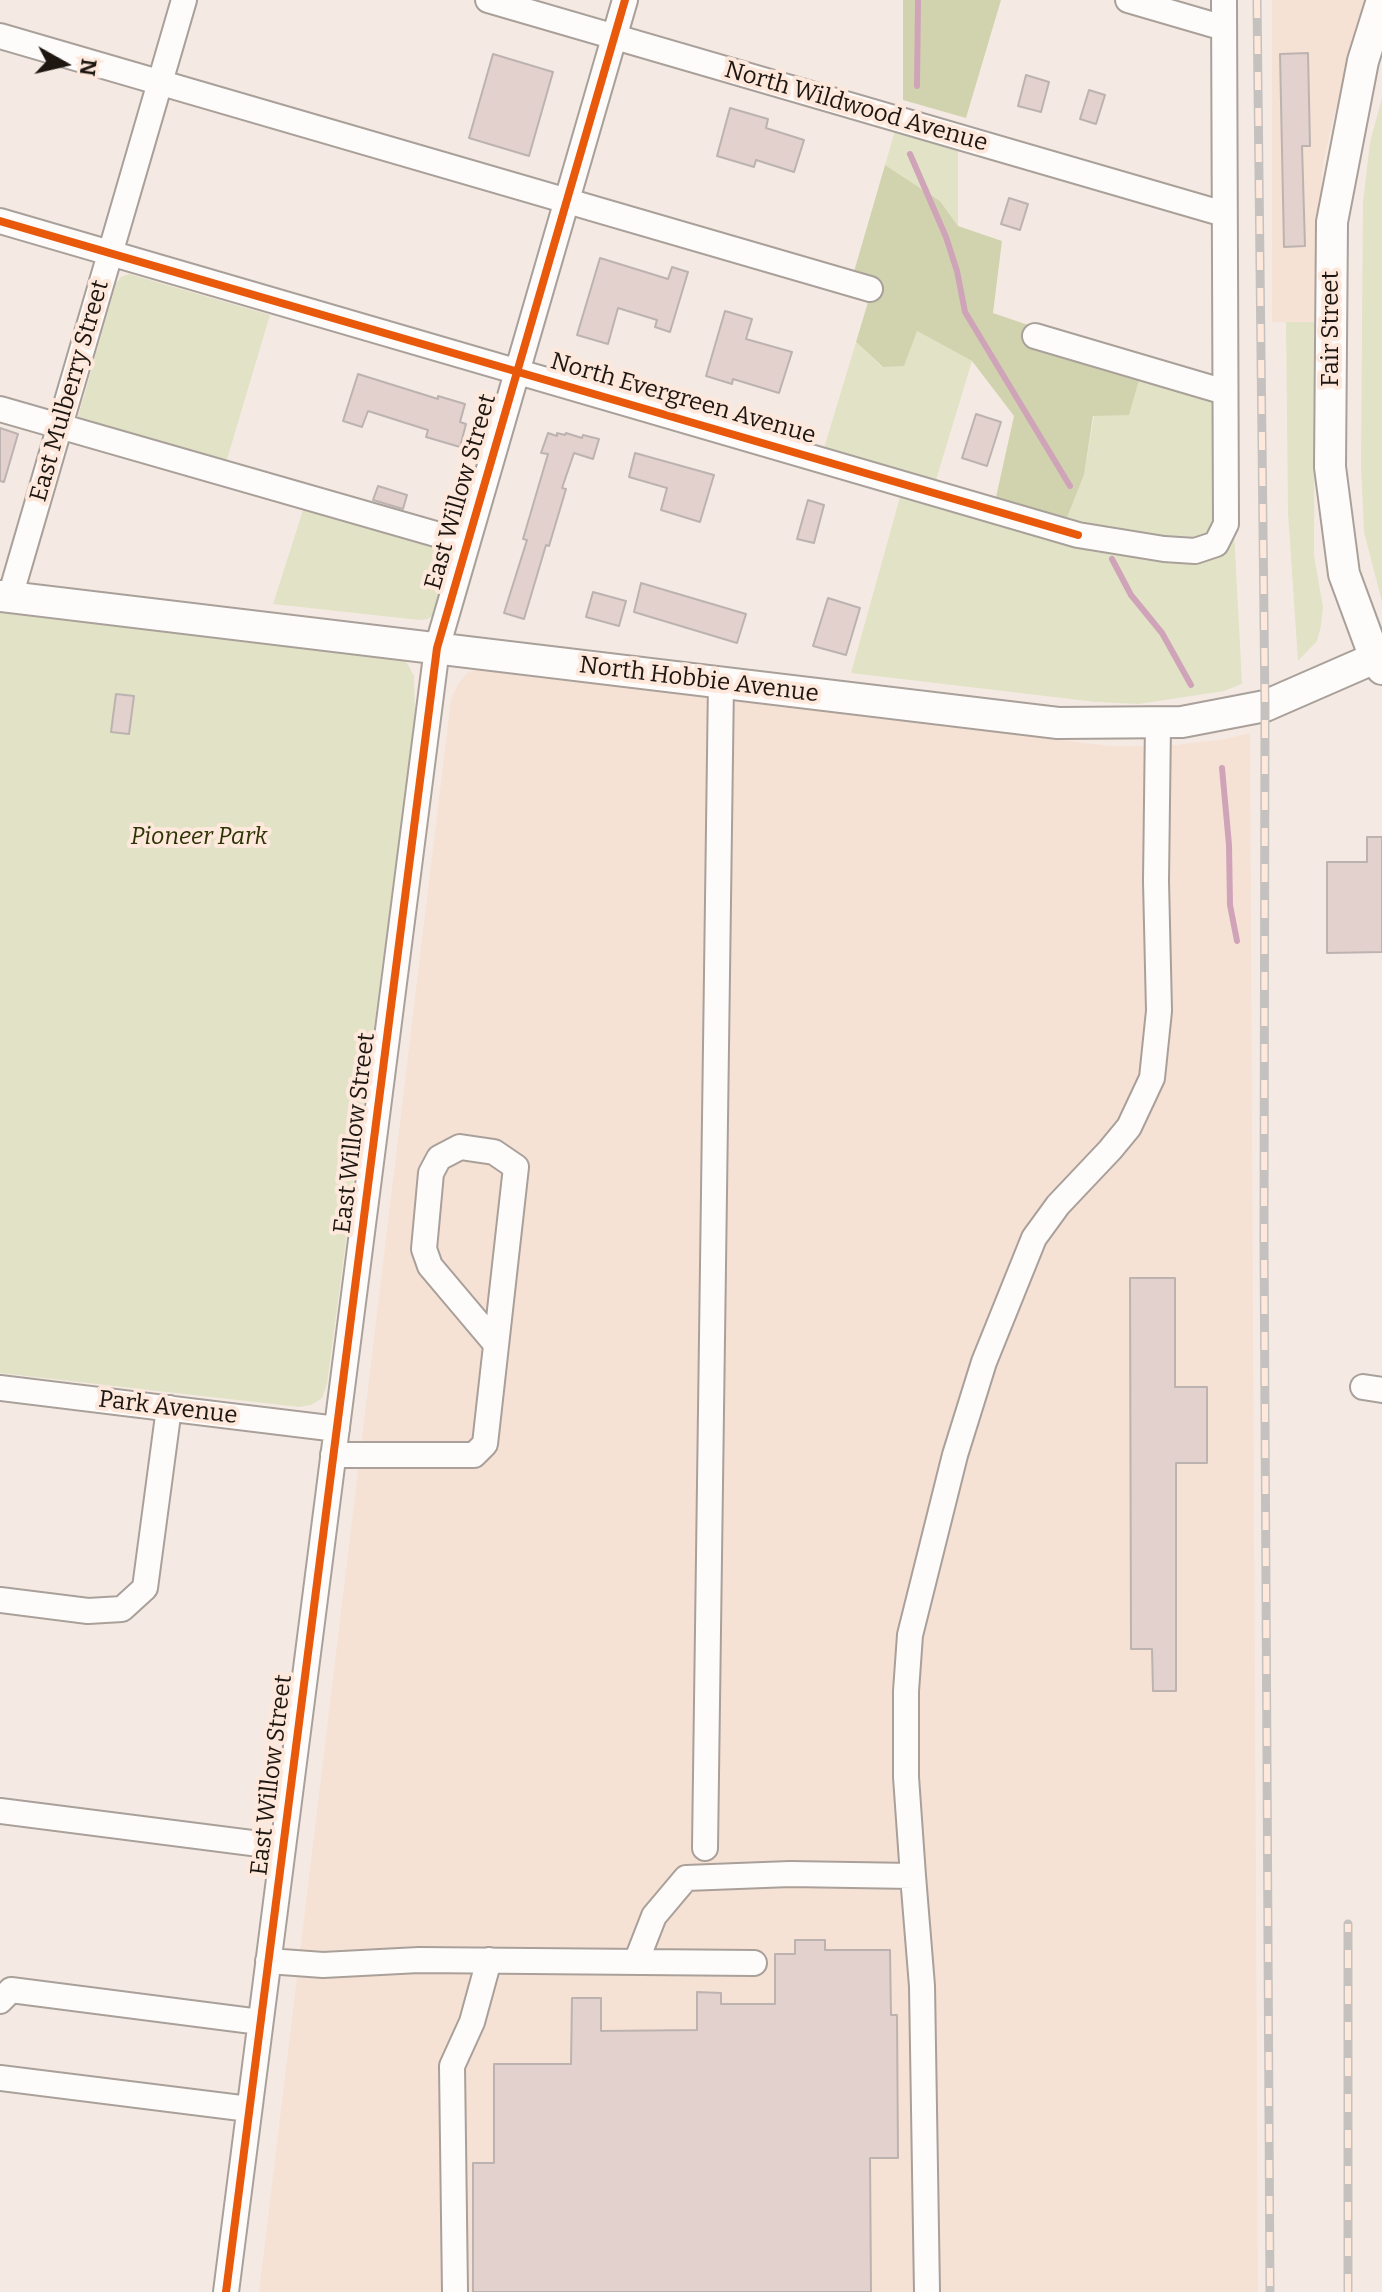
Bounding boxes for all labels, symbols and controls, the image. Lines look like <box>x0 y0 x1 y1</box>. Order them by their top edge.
north arrow <box>24 24 104 104</box>
street label: North Wildwood Avenue <box>721 56 991 158</box>
text: N <box>74 57 103 78</box>
street label: Fair Street <box>1317 271 1345 387</box>
street label: East Mulberry Street <box>25 277 115 505</box>
street label: North Evergreen Avenue <box>547 347 819 451</box>
street label: East Willow Street <box>419 391 503 593</box>
street label: North Hobbie Avenue <box>578 651 820 709</box>
park label: Pioneer Park <box>130 823 268 851</box>
street label: East Willow Street <box>328 1031 382 1235</box>
street label: Park Avenue <box>97 1385 239 1431</box>
street label: East Willow Street <box>245 1673 299 1877</box>

